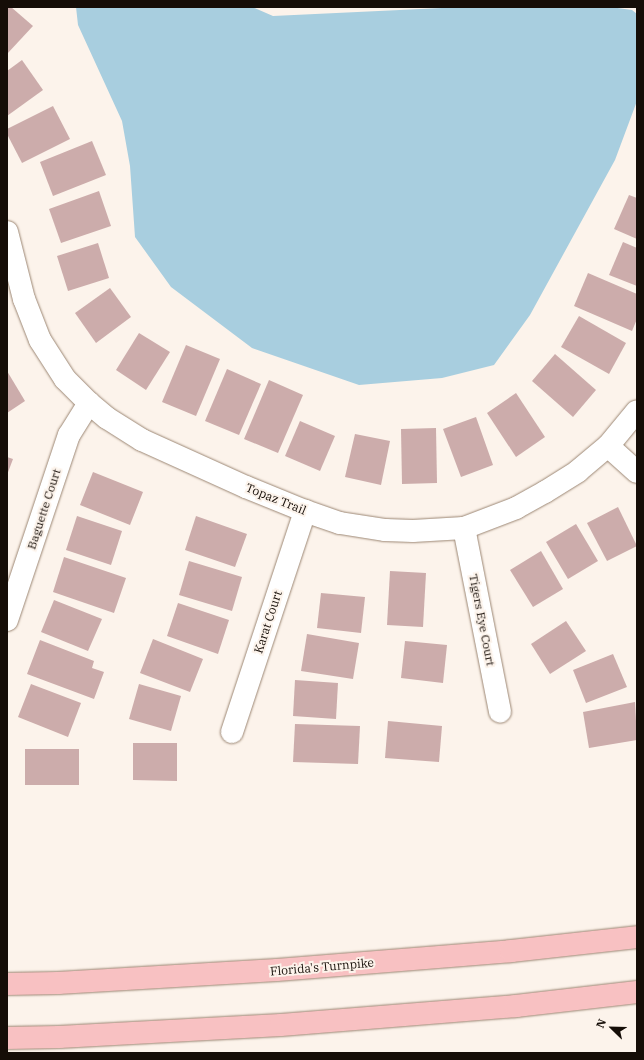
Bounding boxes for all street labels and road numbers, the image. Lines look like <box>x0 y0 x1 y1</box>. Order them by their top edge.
street label: Baguette Court <box>24 467 64 551</box>
street label: Topaz Trail <box>244 480 308 518</box>
street label: Tigers Eye Court <box>466 573 498 667</box>
street label: Karat Court <box>251 589 285 655</box>
street label: Florida's Turnpike <box>270 955 374 979</box>

